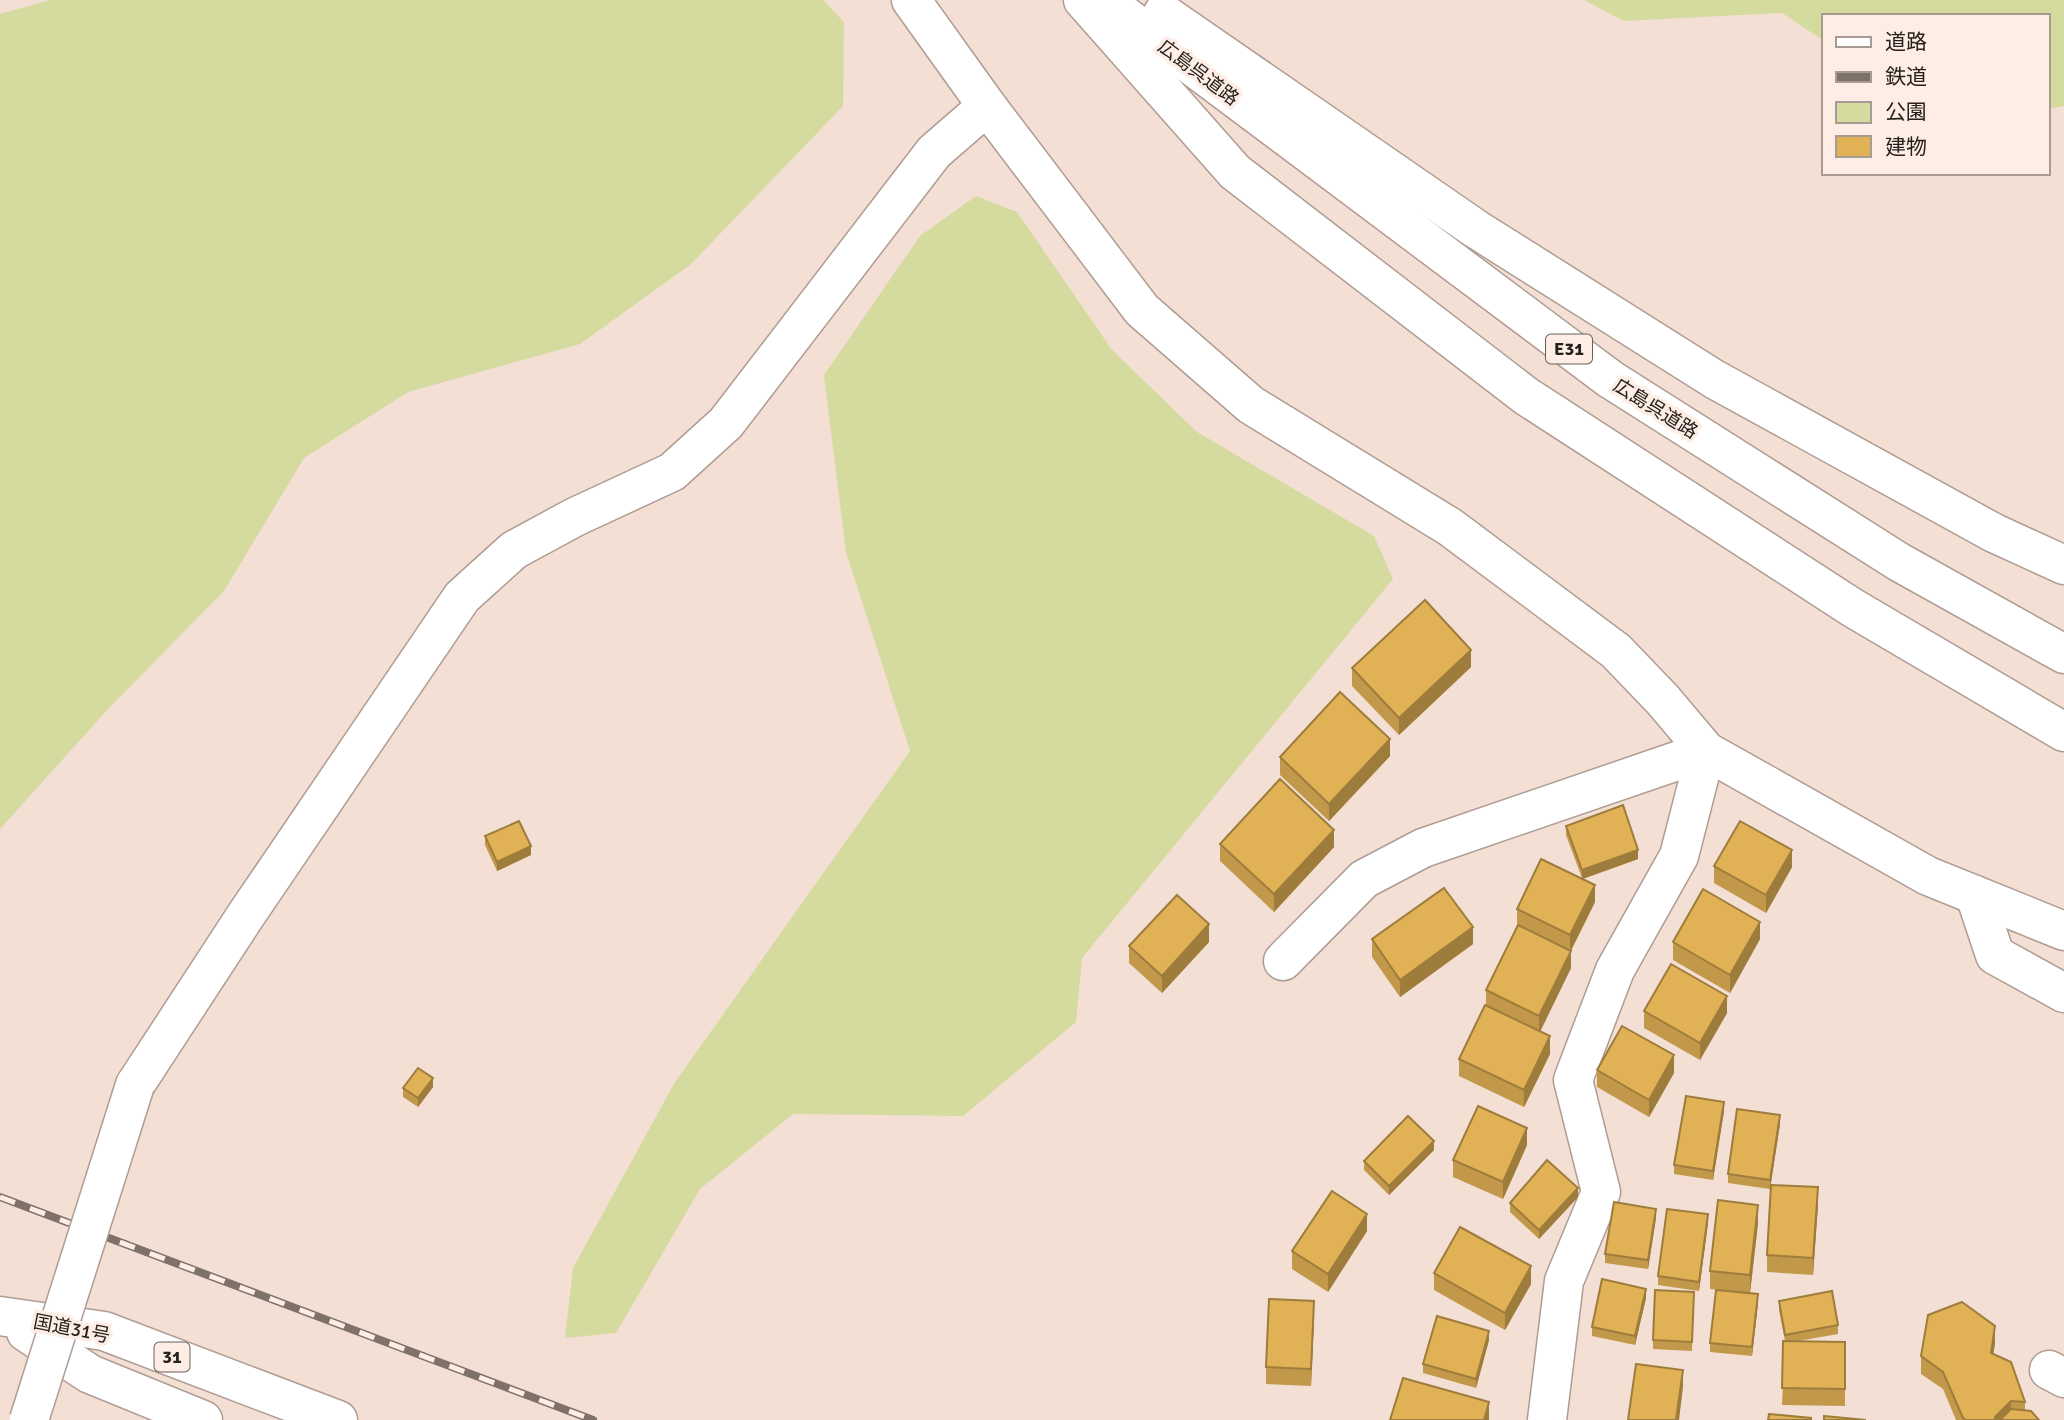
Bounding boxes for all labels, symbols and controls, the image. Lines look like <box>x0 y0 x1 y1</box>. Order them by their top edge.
legend <box>1822 14 2050 175</box>
text: 道路 <box>1885 29 1927 55</box>
street label: 広島呉道路 <box>1153 35 1244 111</box>
text: 鉄道 <box>1885 64 1927 90</box>
text: 公園 <box>1885 99 1927 125</box>
text: 建物 <box>1885 134 1927 160</box>
road number: E31 <box>1546 334 1592 363</box>
street label: 広島呉道路 <box>1609 373 1702 444</box>
street label: 国道31号 <box>31 1310 112 1348</box>
road number: 31 <box>154 1342 190 1372</box>

